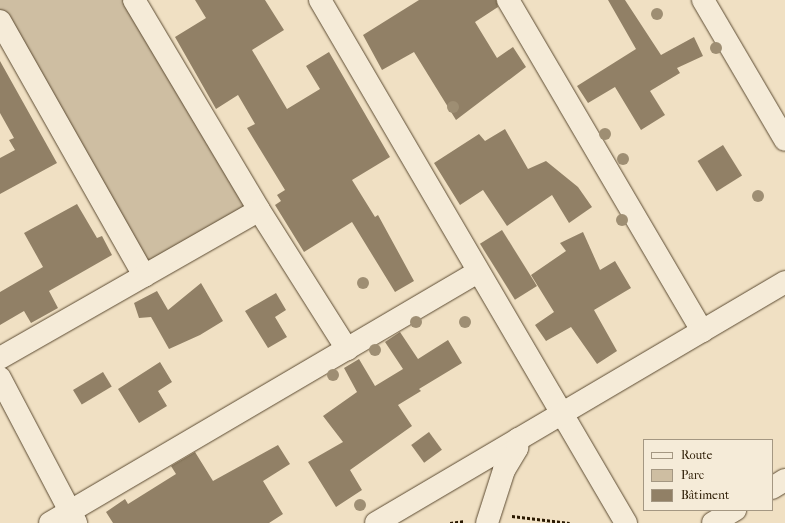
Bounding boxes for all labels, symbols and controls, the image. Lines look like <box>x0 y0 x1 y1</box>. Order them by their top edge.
legend <box>643 439 773 511</box>
text: Route <box>681 448 713 462</box>
text: Parc <box>681 468 704 482</box>
text: Bâtiment <box>681 488 729 502</box>

